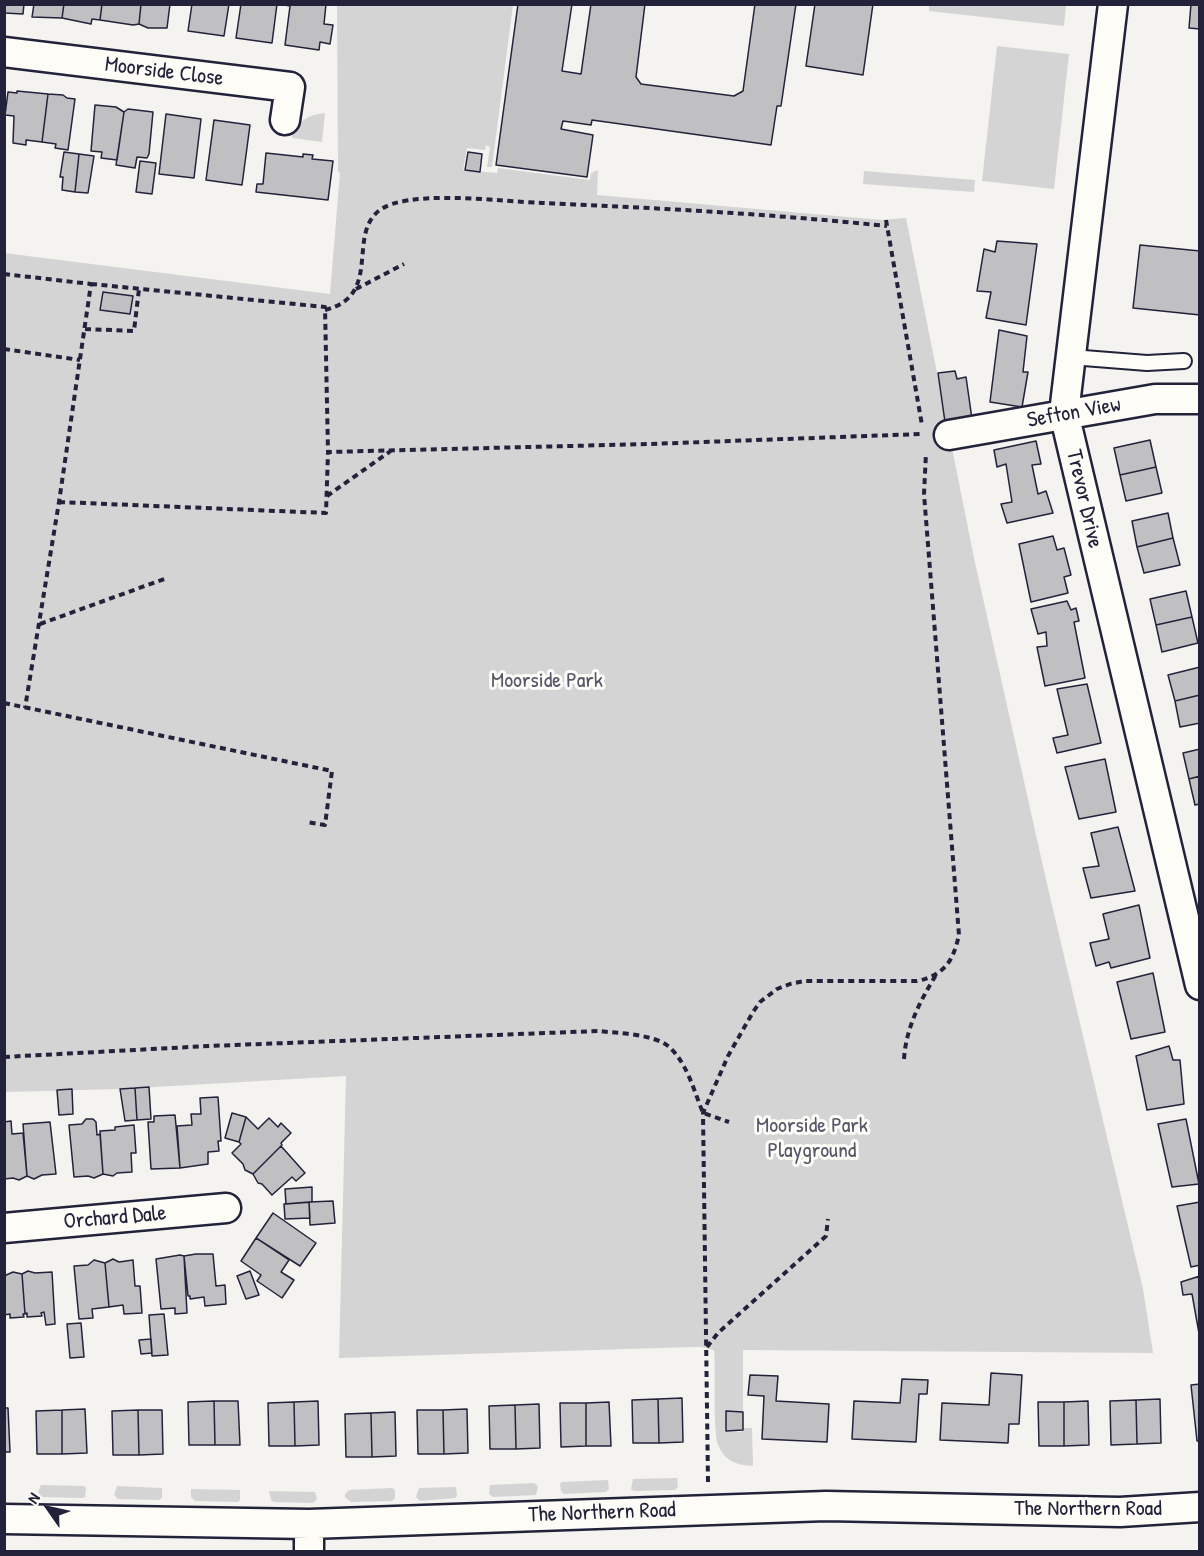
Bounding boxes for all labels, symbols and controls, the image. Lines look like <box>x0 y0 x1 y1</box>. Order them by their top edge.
street label: Moorside Close <box>103 52 225 92</box>
street label: Sefton View <box>1025 392 1123 434</box>
street label: Trevor Drive <box>1060 447 1108 551</box>
park label: Moorside Park <box>491 668 603 694</box>
park label: Moorside Park Playground <box>756 1113 868 1164</box>
street label: Orchard Dale <box>63 1200 167 1236</box>
north arrow <box>18 1478 78 1538</box>
text: N <box>22 1488 45 1508</box>
street label: The Northern Road <box>1014 1496 1162 1522</box>
street label: The Northern Road <box>528 1497 676 1529</box>

